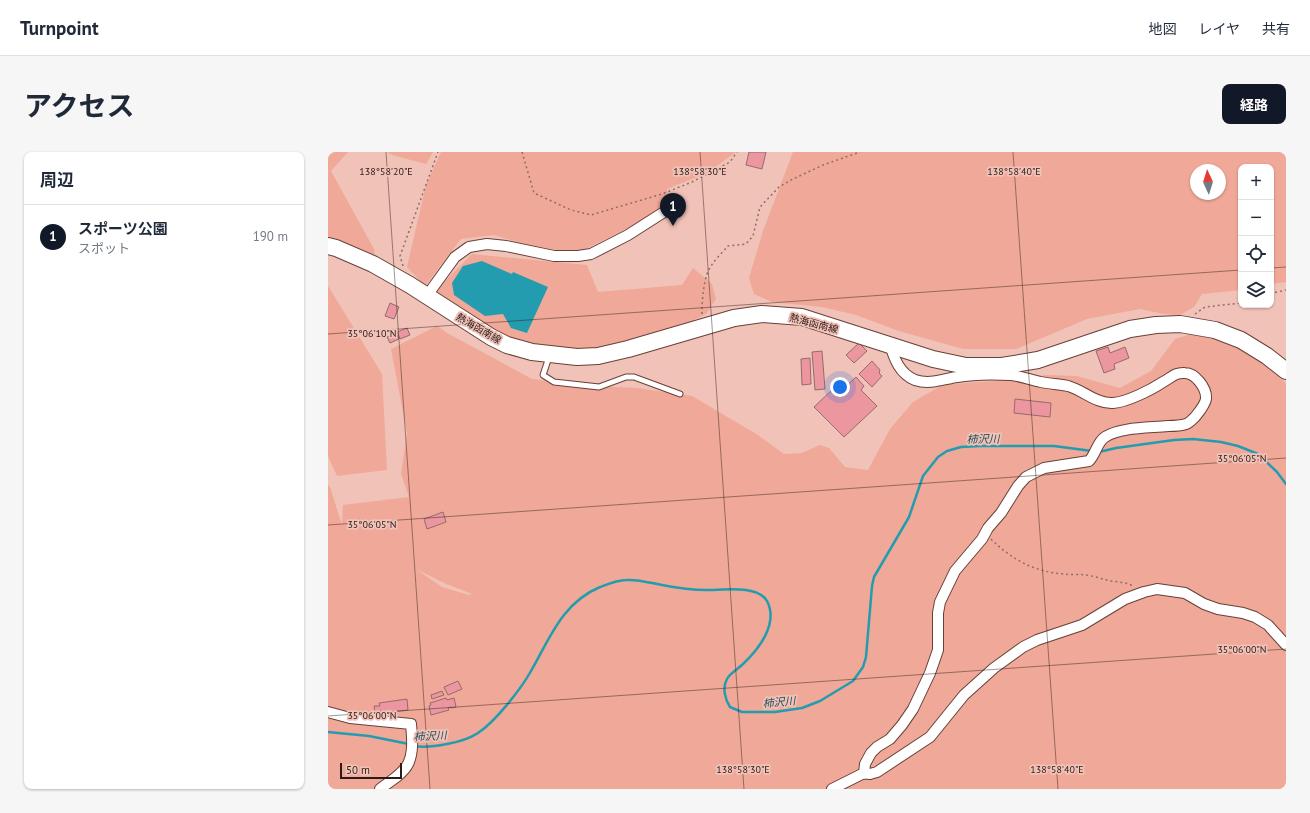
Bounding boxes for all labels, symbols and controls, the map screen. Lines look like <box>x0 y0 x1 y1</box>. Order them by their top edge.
text: Turnpoint <box>20 16 99 40</box>
text: 地図 <box>1148 20 1176 38</box>
text: レイヤ <box>1198 20 1240 38</box>
text: 共有 <box>1262 20 1290 38</box>
button: 経路 <box>1222 84 1286 124</box>
text: アクセス <box>24 87 135 124</box>
north arrow <box>1190 164 1226 200</box>
map controls <box>1238 164 1274 308</box>
button: + <box>1238 164 1274 200</box>
text: 138°58'20"E <box>359 165 413 178</box>
text: 138°58'30"E <box>673 165 727 178</box>
text: 138°58'40"E <box>987 165 1041 178</box>
text: 周辺 <box>40 169 74 191</box>
pin: 1 <box>660 193 686 226</box>
button: − <box>1238 200 1274 236</box>
text: スポーツ公園 <box>78 219 168 238</box>
text: 1 <box>49 228 57 245</box>
text: 190 m <box>253 228 288 245</box>
button: locate <box>1238 236 1274 272</box>
text: スポット <box>78 240 130 257</box>
button: layers <box>1238 272 1274 308</box>
street label: 熱海函南線 <box>454 310 504 347</box>
street label: 熱海函南線 <box>788 311 840 336</box>
text: 35°06'10"N <box>347 327 397 340</box>
your location <box>830 377 850 397</box>
water label: 柿沢川 <box>966 432 1001 446</box>
text: 35°06'05"N <box>1217 452 1267 465</box>
text: 35°06'05"N <box>347 518 397 531</box>
text: 35°06'00"N <box>1217 643 1267 656</box>
water label: 柿沢川 <box>762 694 797 710</box>
text: 35°06'00"N <box>347 709 397 722</box>
water label: 柿沢川 <box>413 728 448 744</box>
scale bar <box>340 761 402 780</box>
text: 50 m <box>346 763 370 777</box>
text: 138°58'30"E <box>716 763 770 776</box>
text: 138°58'40"E <box>1030 763 1084 776</box>

